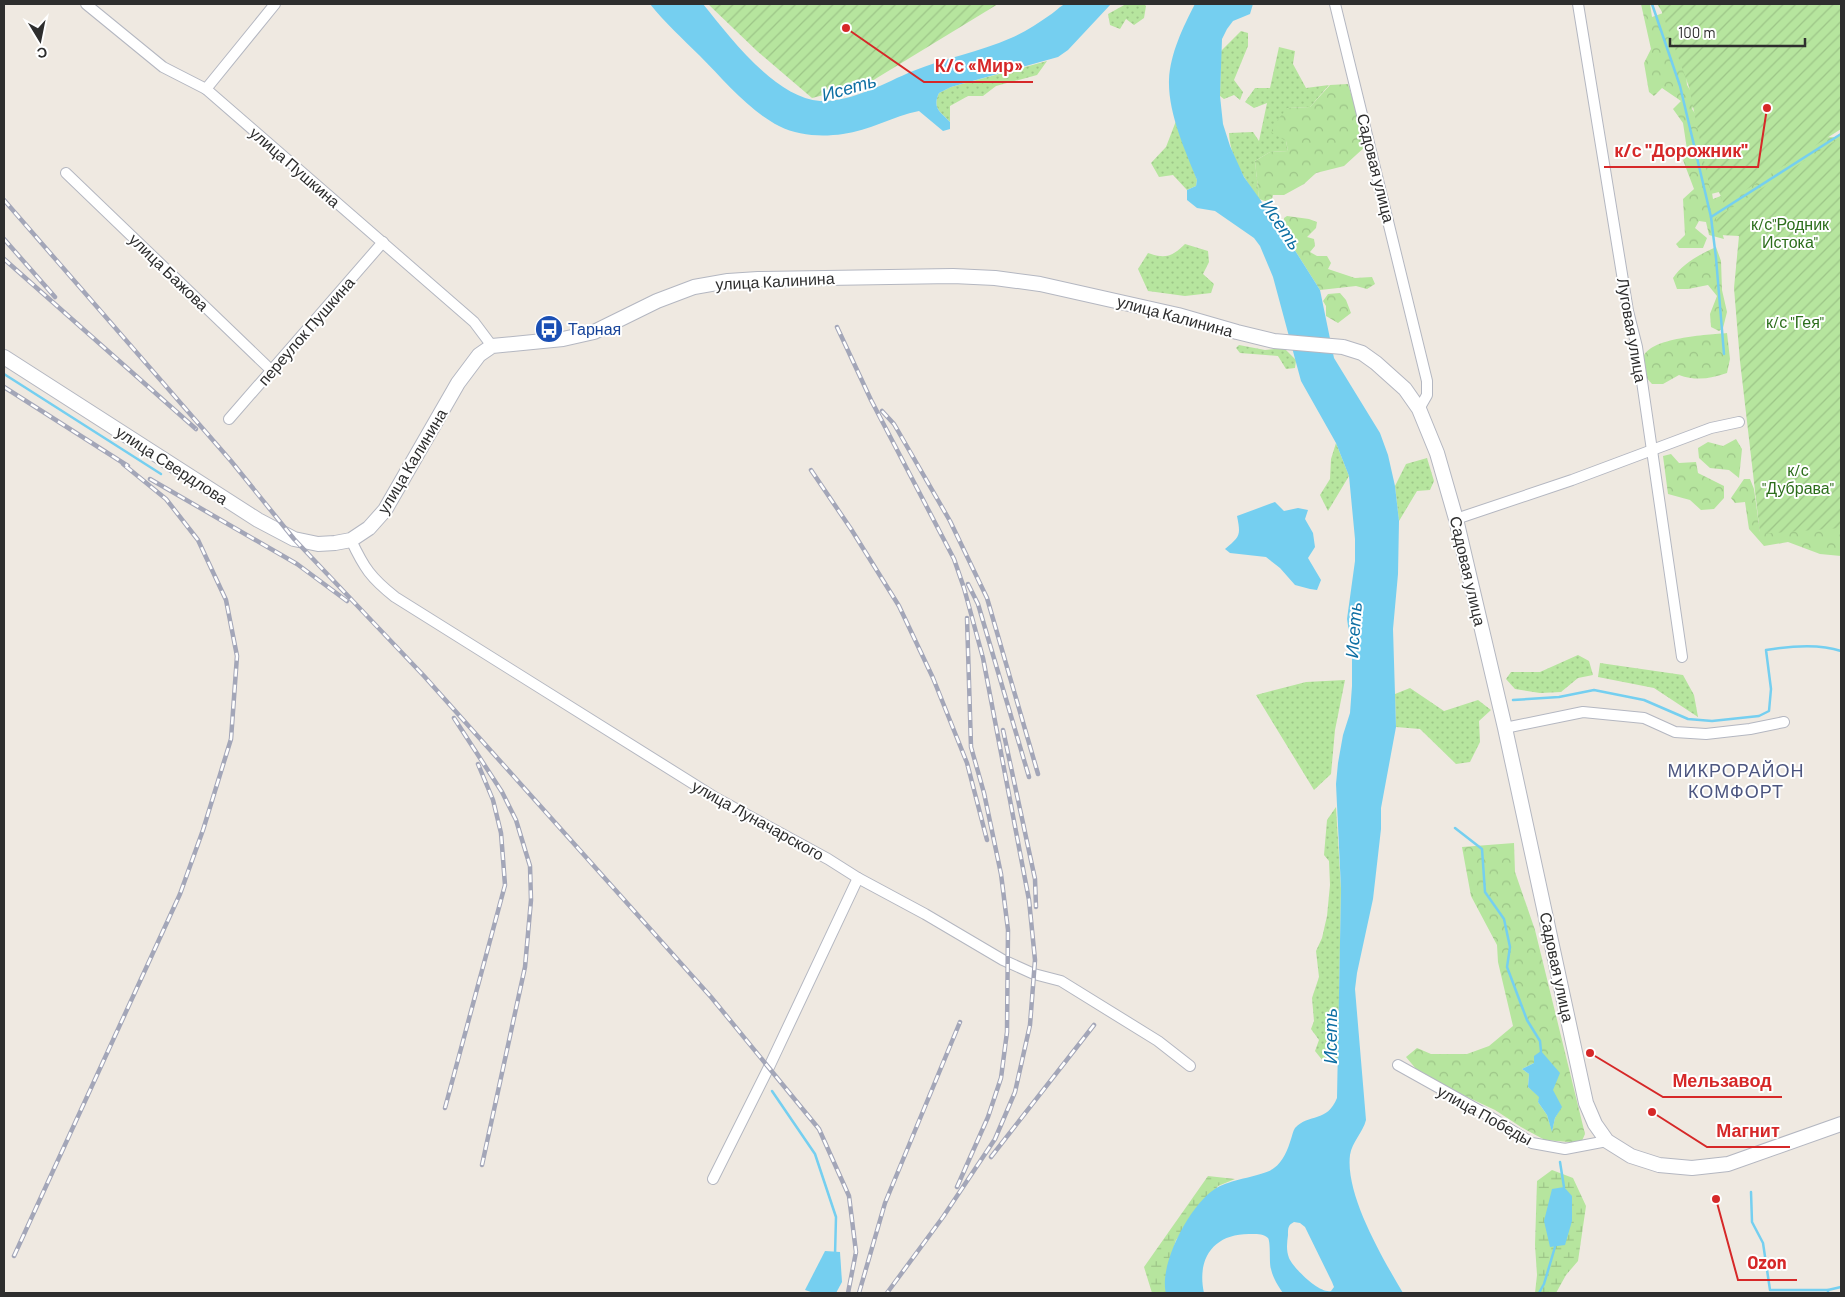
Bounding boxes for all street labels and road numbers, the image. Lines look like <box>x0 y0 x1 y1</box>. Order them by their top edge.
street label: Садовая улица <box>1354 111 1399 225</box>
street label: улица Пушкина <box>246 122 344 211</box>
street label: улица Бажова <box>126 229 213 314</box>
street label: улица Калинина <box>715 268 835 293</box>
street label: переулок Пушкина <box>253 272 358 389</box>
street label: Луговая улица <box>1614 276 1651 384</box>
street label: улица Калинина <box>1115 291 1235 340</box>
street label: улица Калинина <box>373 405 450 517</box>
street label: улица Свердлова <box>113 421 232 508</box>
street label: Садовая улица <box>1447 514 1490 628</box>
street label: улица Луначарского <box>689 775 828 864</box>
street label: Садовая улица <box>1537 910 1578 1024</box>
street label: улица Победы <box>1434 1081 1536 1149</box>

